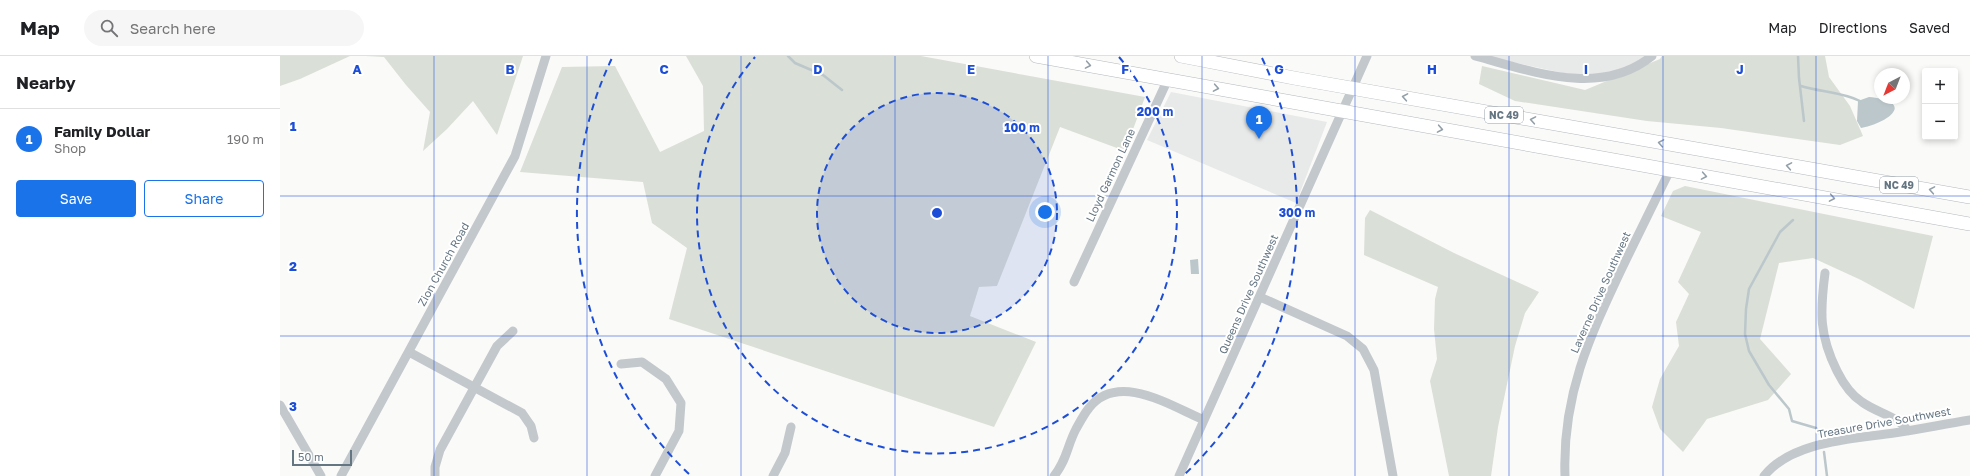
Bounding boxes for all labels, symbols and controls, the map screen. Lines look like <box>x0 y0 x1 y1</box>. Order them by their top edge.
search box <box>84 10 364 46</box>
text: Map <box>20 16 60 39</box>
icon: search <box>98 17 120 39</box>
text: Search here <box>130 19 216 37</box>
text: Map <box>1768 19 1797 36</box>
text: Directions <box>1819 19 1887 36</box>
text: Saved <box>1909 19 1950 36</box>
one-way arrow <box>1085 60 1091 69</box>
text: A <box>352 61 362 77</box>
text: B <box>505 61 515 77</box>
text: C <box>659 61 669 77</box>
text: D <box>813 61 823 77</box>
text: E <box>967 61 975 77</box>
text: F <box>1121 61 1129 77</box>
text: G <box>1274 61 1284 77</box>
text: H <box>1427 61 1437 77</box>
text: I <box>1584 61 1588 77</box>
text: J <box>1736 61 1744 77</box>
north arrow <box>1874 68 1910 104</box>
map controls <box>1922 68 1958 140</box>
button: + <box>1922 68 1958 104</box>
text: Nearby <box>16 72 76 93</box>
one-way arrow <box>1213 83 1219 92</box>
one-way arrow <box>1402 93 1408 102</box>
text: 200 m <box>1137 104 1173 119</box>
button: − <box>1922 104 1958 140</box>
pin: 1 <box>1246 106 1272 139</box>
road number: NC 49 <box>1485 107 1523 123</box>
one-way arrow <box>1530 116 1536 125</box>
text: 1 <box>290 118 297 134</box>
text: 100 m <box>1004 120 1040 135</box>
text: Family Dollar <box>54 122 150 140</box>
one-way arrow <box>1437 124 1443 132</box>
street label: Lloyd Garmon Lane <box>1083 126 1137 224</box>
text: 1 <box>26 131 32 147</box>
text: 190 m <box>227 131 264 147</box>
one-way arrow <box>1658 139 1664 148</box>
text: Shop <box>54 140 86 156</box>
one-way arrow <box>1786 162 1792 170</box>
one-way arrow <box>1701 171 1707 180</box>
road number: NC 49 <box>1880 177 1918 193</box>
button: Save <box>16 180 136 217</box>
button: Share <box>144 180 264 217</box>
one-way arrow <box>1928 187 1935 195</box>
one-way arrow <box>1829 194 1835 202</box>
your location <box>1035 202 1055 222</box>
text: 300 m <box>1279 205 1315 220</box>
centre of rings <box>930 206 944 220</box>
street label: Zion Church Road <box>415 220 471 308</box>
street label: Laverne Drive Southwest <box>1567 229 1633 355</box>
street label: Queens Drive Southwest <box>1216 232 1280 356</box>
text: 2 <box>289 258 297 274</box>
text: 3 <box>289 398 297 414</box>
street label: Treasure Drive Southwest <box>1816 404 1952 440</box>
scale bar <box>292 448 352 467</box>
text: 50 m <box>298 450 324 463</box>

